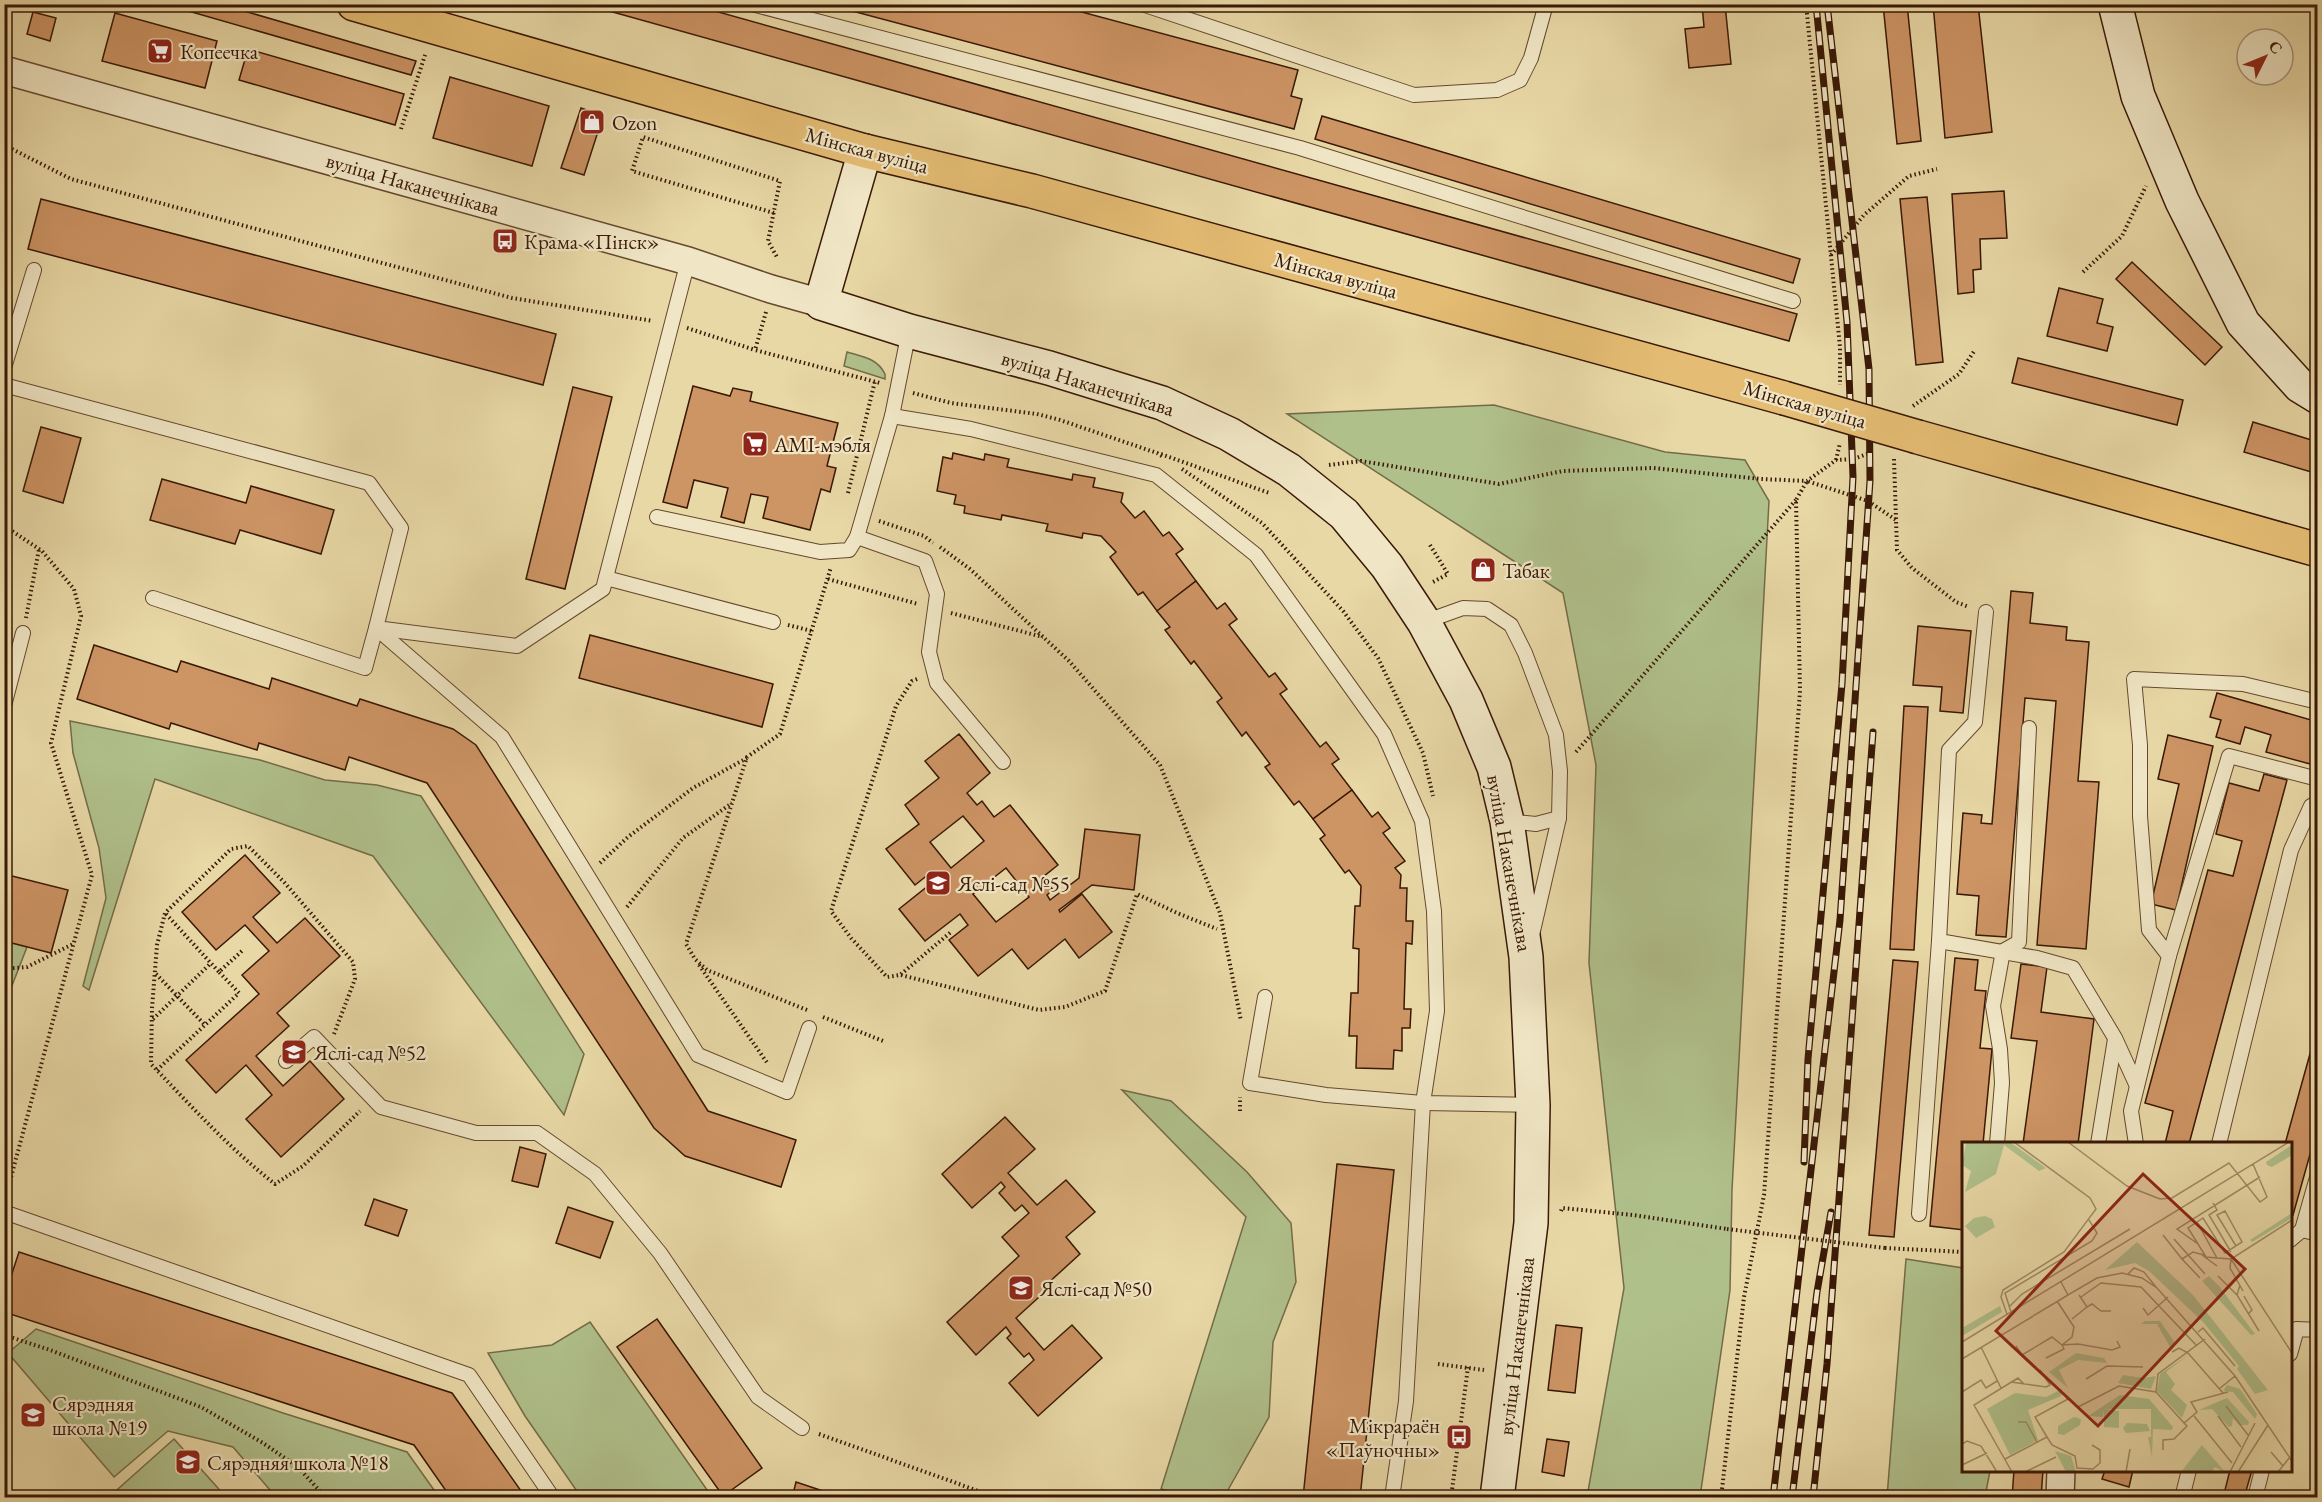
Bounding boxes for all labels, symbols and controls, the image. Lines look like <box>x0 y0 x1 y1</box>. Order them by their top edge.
north arrow <box>2235 27 2295 87</box>
supermarket icon: Копеечка <box>145 36 175 66</box>
text: С <box>2264 36 2287 58</box>
place label: Копеечка <box>180 38 259 65</box>
shop icon: Ozon <box>577 107 607 137</box>
place label: Ozon <box>612 109 657 136</box>
street label: Мінская вуліца <box>802 121 932 180</box>
street label: вуліца Наканечнікава <box>323 146 504 222</box>
bus stop icon: Крама «Пінск» <box>490 226 520 256</box>
place label: Крама «Пінск» <box>524 228 659 255</box>
street label: Мінская вуліца <box>1271 246 1401 305</box>
street label: вуліца Наканечнікава <box>998 344 1178 422</box>
street label: Мінская вуліца <box>1740 374 1870 435</box>
supermarket icon: AMI-мэбля <box>740 429 770 459</box>
place label: AMI-мэбля <box>773 431 871 458</box>
shop icon: Табак <box>1468 555 1498 585</box>
place label: Табак <box>1502 557 1550 584</box>
street label: вуліца Наканечнікава <box>1481 772 1539 954</box>
school or university icon: Яслі-сад №55 <box>923 868 953 898</box>
place label: Яслі-сад №55 <box>957 870 1070 897</box>
school or university icon: Яслі-сад №52 <box>279 1037 309 1067</box>
place label: Яслі-сад №52 <box>313 1039 426 1066</box>
inset map <box>1962 1142 2292 1472</box>
street label: вуліца Наканечнікава <box>1492 1255 1540 1437</box>
school or university icon: Яслі-сад №50 <box>1006 1273 1036 1303</box>
place label: Яслі-сад №50 <box>1039 1275 1152 1302</box>
place label: Сярэдняя школа №19 <box>52 1390 147 1441</box>
school or university icon: Сярэдняя школа №19 <box>18 1400 48 1430</box>
place label: Мікрараён «Паўночны» <box>1326 1412 1440 1463</box>
bus stop icon: Мікрараён «Паўночны» <box>1444 1422 1474 1452</box>
school or university icon: Сярэдняя школа №18 <box>173 1447 203 1477</box>
place label: Сярэдняя школа №18 <box>207 1449 388 1476</box>

